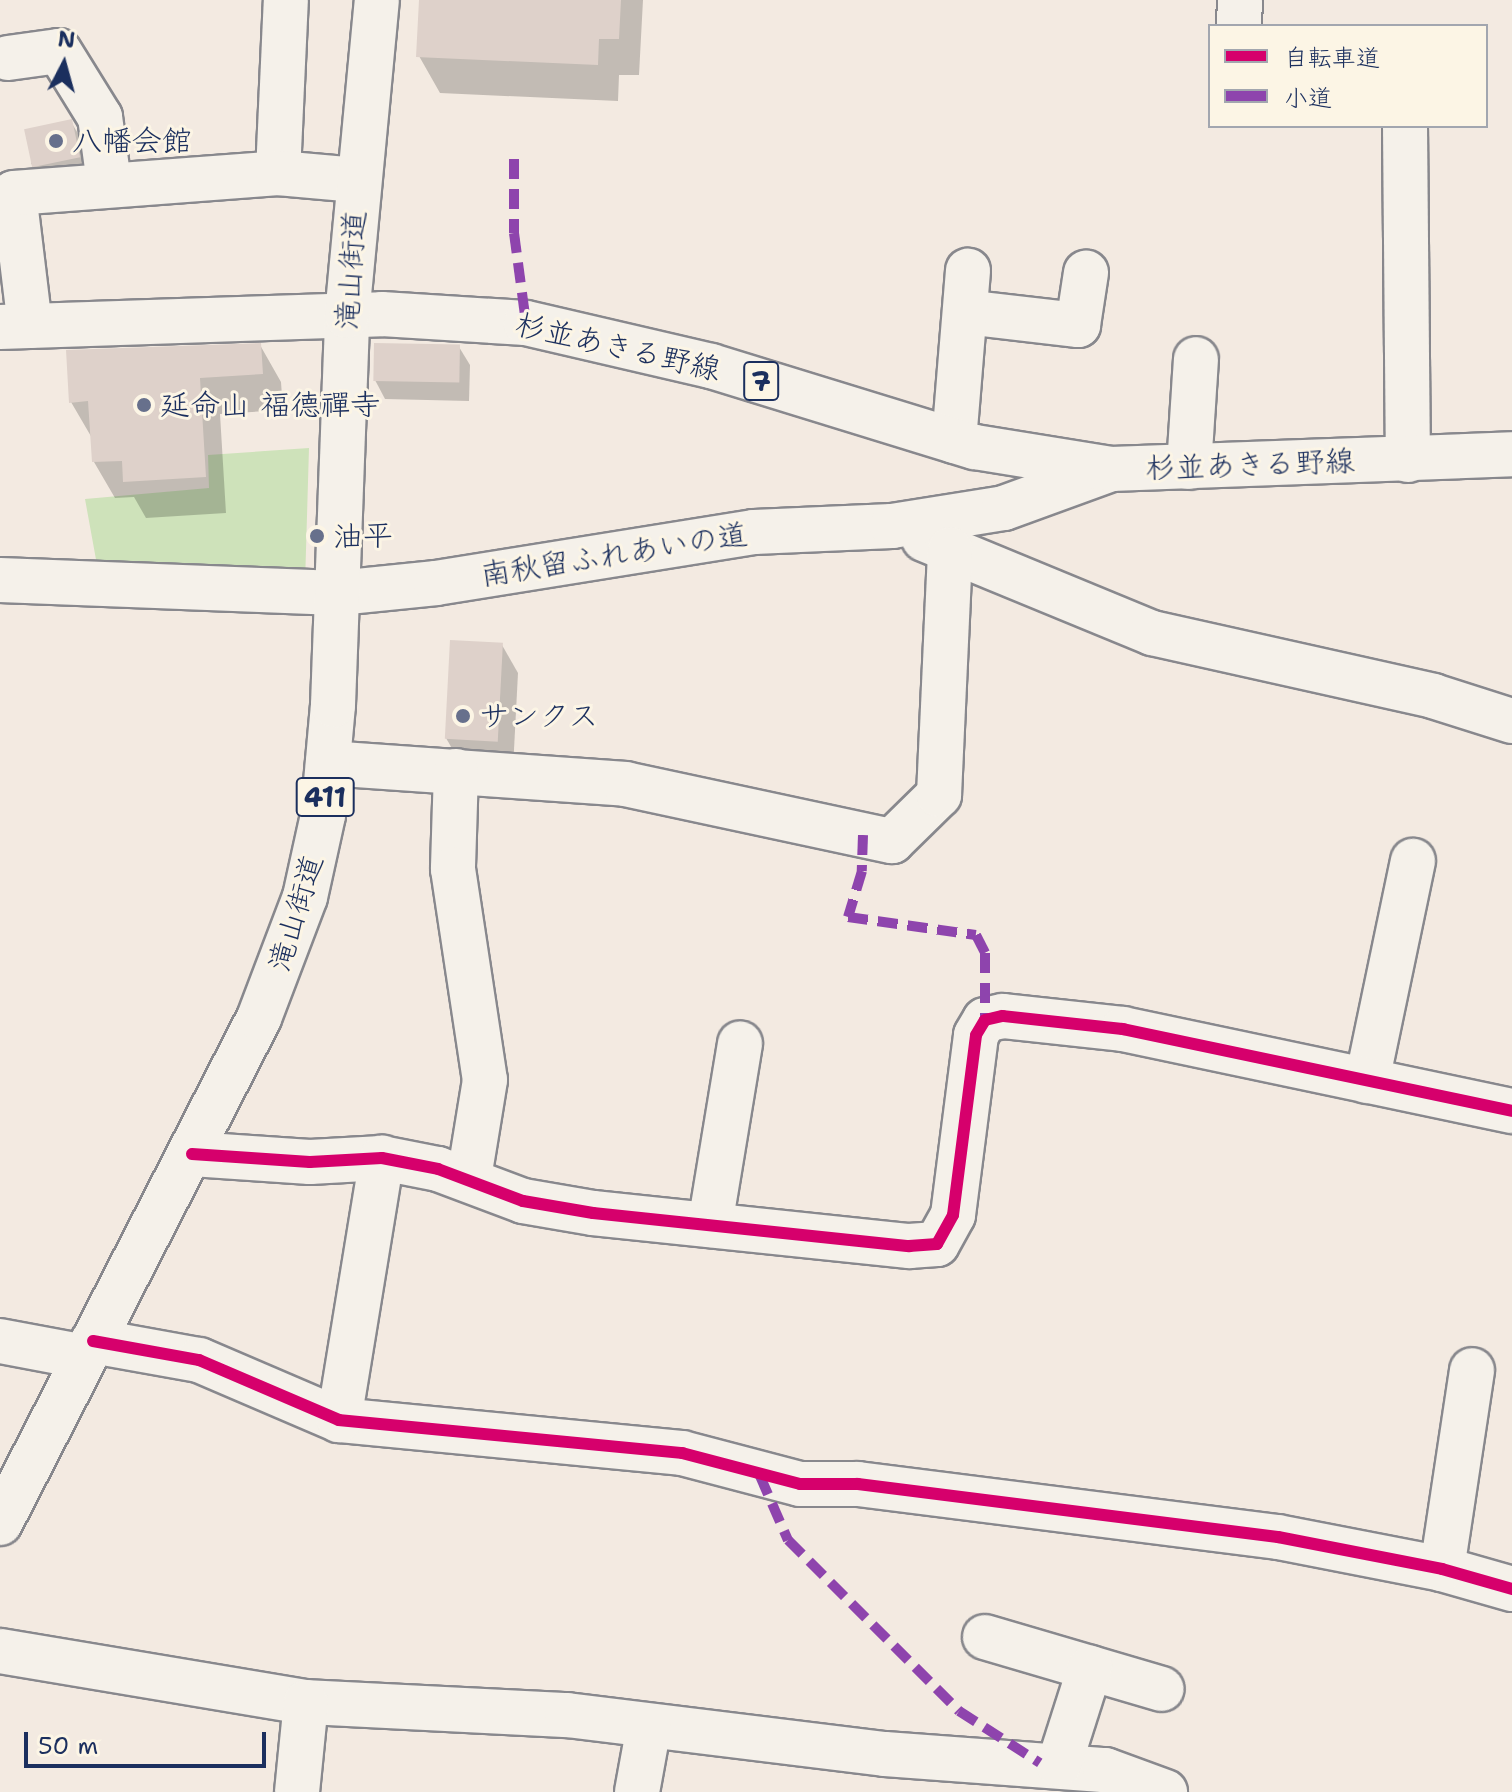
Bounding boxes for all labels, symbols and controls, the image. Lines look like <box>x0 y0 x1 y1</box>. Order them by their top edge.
north arrow <box>24 24 104 104</box>
text: N <box>56 24 77 55</box>
legend <box>1208 24 1488 128</box>
text: 自転車道 <box>1284 42 1380 74</box>
text: 小道 <box>1284 82 1332 114</box>
place label: 八幡会館 <box>72 123 192 159</box>
marker: 八幡会館 <box>47 132 65 150</box>
street label: 滝山街道 <box>329 209 373 331</box>
street label: 杉並あきる野線 <box>512 306 724 388</box>
road number: 7 <box>743 357 779 405</box>
place label: 延命山 福德禪寺 <box>160 387 380 423</box>
marker: 延命山 福德禪寺 <box>135 396 153 414</box>
street label: 杉並あきる野線 <box>1144 443 1356 487</box>
street label: 南秋留ふれあいの道 <box>478 516 750 594</box>
place label: 油平 <box>333 518 393 554</box>
marker: 油平 <box>308 527 326 545</box>
place label: サンクス <box>479 698 599 734</box>
marker: サンクス <box>454 707 472 725</box>
road number: 411 <box>295 773 355 821</box>
street label: 滝山街道 <box>261 850 331 976</box>
scale bar <box>28 1716 270 1766</box>
text: 50 m <box>38 1730 98 1762</box>

